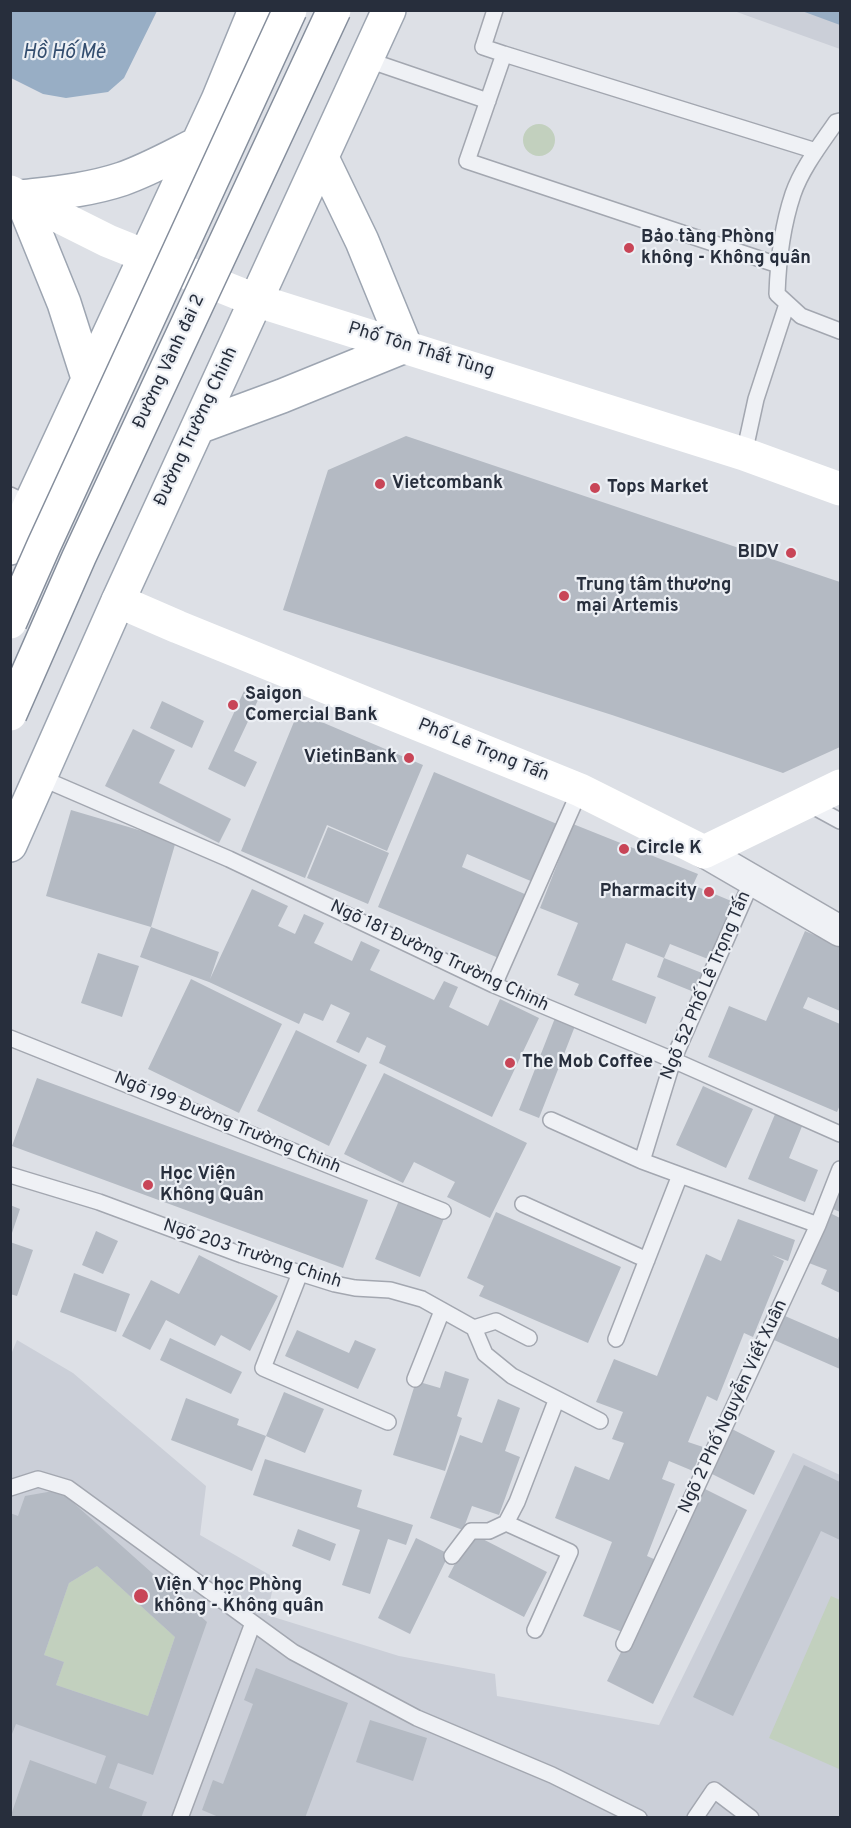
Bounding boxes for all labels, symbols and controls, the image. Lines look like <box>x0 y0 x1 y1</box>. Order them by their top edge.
water label: Hồ Hố Mẻ <box>23 42 105 66</box>
place label: Bảo tàng Phòng không - Không quân <box>641 227 811 270</box>
marker: Bảo tàng Phòng không - Không quân <box>622 241 636 255</box>
street label: Đường Vành đai 2 <box>129 291 211 433</box>
street label: Phố Tôn Thất Tùng <box>345 318 497 384</box>
street label: Đường Trường Chinh <box>151 344 243 510</box>
place label: Vietcombank <box>392 473 503 495</box>
marker: Vietcombank <box>373 477 387 491</box>
place label: Tops Market <box>607 477 709 499</box>
marker: Tops Market <box>588 481 602 495</box>
place label: BIDV <box>737 542 779 564</box>
marker: BIDV <box>784 546 798 560</box>
place label: Trung tâm thương mại Artemis <box>576 575 731 618</box>
marker: Trung tâm thương mại Artemis <box>557 589 571 603</box>
place label: Saigon Comercial Bank <box>245 684 377 726</box>
marker: Saigon Comercial Bank <box>226 698 240 712</box>
street label: Phố Lê Trọng Tấn <box>414 715 552 787</box>
place label: VietinBank <box>304 747 397 769</box>
marker: VietinBank <box>402 751 416 765</box>
place label: Circle K <box>636 838 702 860</box>
marker: Circle K <box>617 842 631 856</box>
place label: Pharmacity <box>600 881 697 903</box>
marker: Pharmacity <box>702 885 716 899</box>
street label: Ngõ 52 Phố Lê Trọng Tấn <box>657 888 757 1084</box>
street label: Ngõ 181 Đường Trường Chinh <box>326 897 552 1017</box>
place label: The Mob Coffee <box>522 1052 653 1074</box>
marker: The Mob Coffee <box>503 1056 517 1070</box>
street label: Ngõ 199 Đường Trường Chinh <box>110 1069 344 1179</box>
place label: Học Viện Không Quân <box>160 1164 264 1206</box>
marker: Học Viện Không Quân <box>141 1178 155 1192</box>
street label: Ngõ 203 Trường Chinh <box>160 1216 344 1294</box>
street label: Ngõ 2 Phố Nguyễn Viết Xuân <box>675 1297 793 1517</box>
place label: Viện Y học Phòng không - Không quân <box>154 1575 324 1618</box>
marker: Viện Y học Phòng không - Không quân <box>132 1587 150 1605</box>

